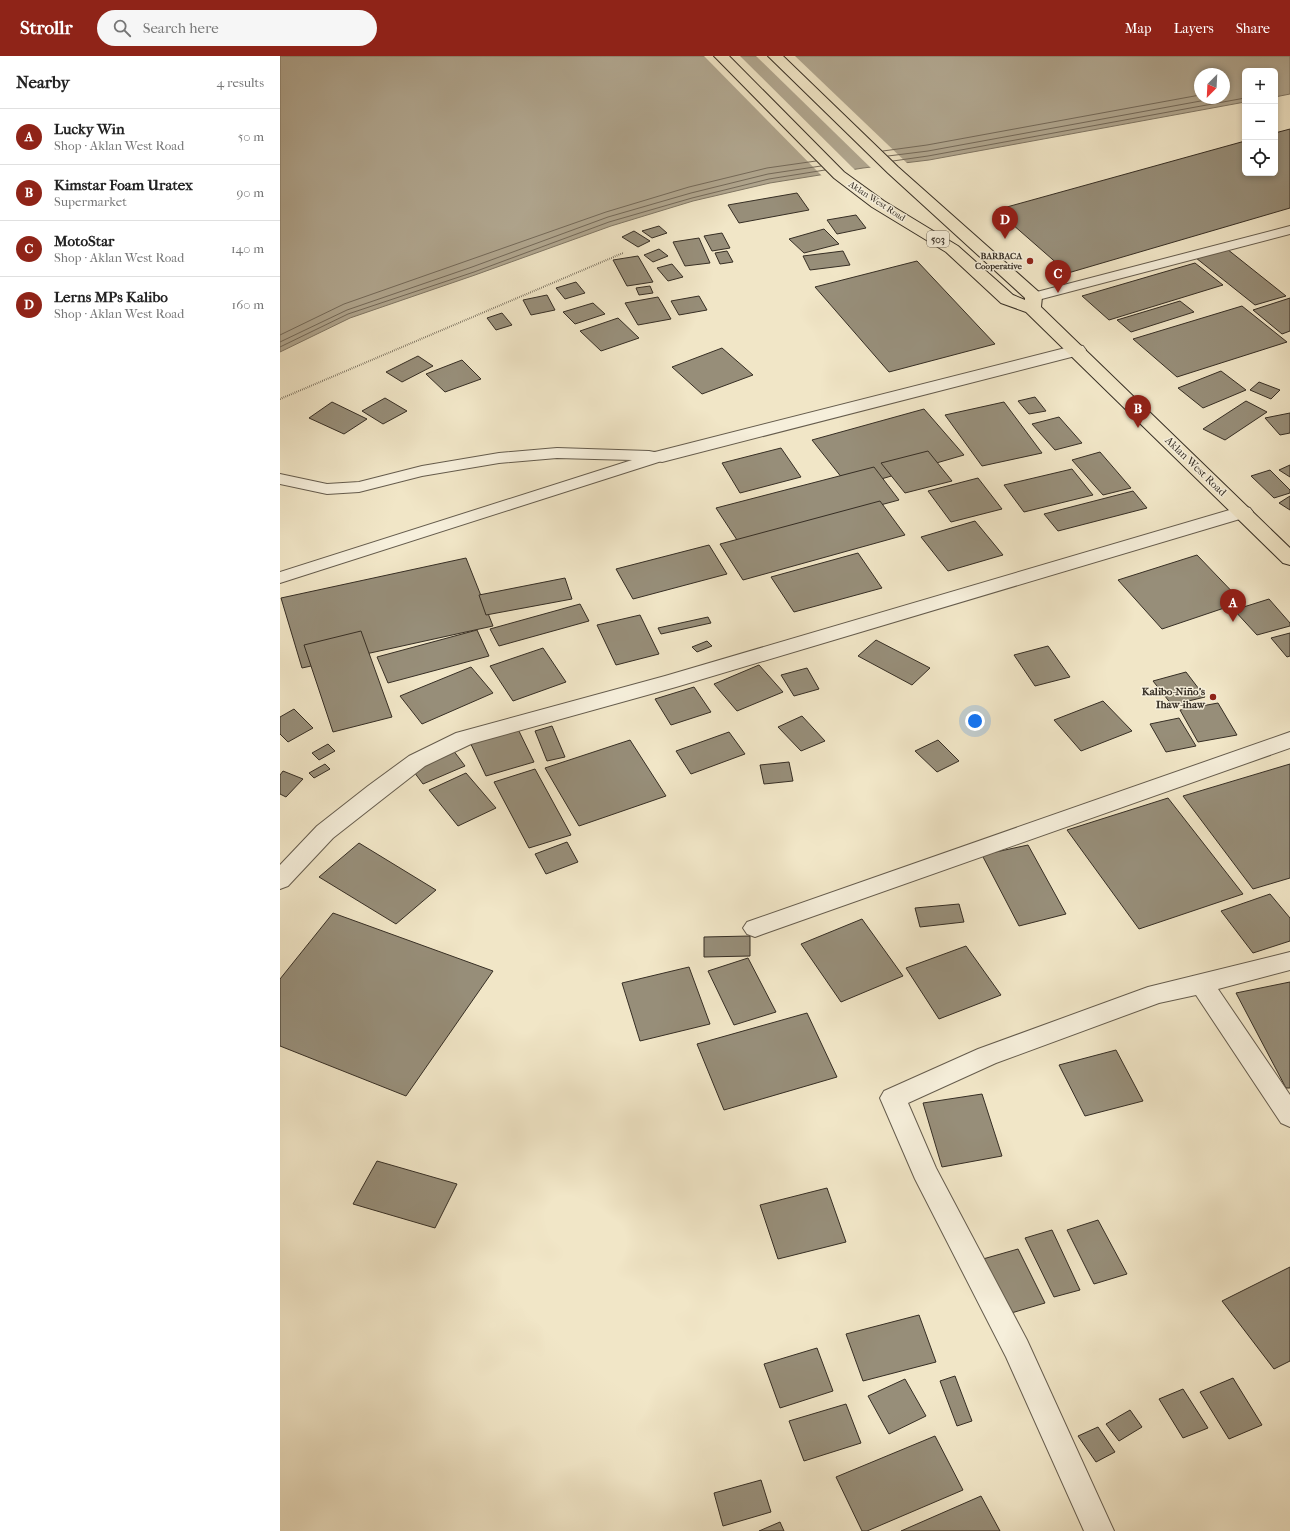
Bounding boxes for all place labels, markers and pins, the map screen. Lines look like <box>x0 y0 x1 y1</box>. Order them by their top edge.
pin: D <box>992 206 1018 239</box>
place label: BARBACA Cooperative <box>975 251 1023 272</box>
marker: BARBACA Cooperative <box>1025 256 1035 266</box>
pin: C <box>1045 260 1071 293</box>
pin: B <box>1125 395 1151 428</box>
pin: A <box>1220 589 1246 622</box>
place label: Kalibo-Niño's Ihaw-ihaw <box>1142 685 1206 711</box>
marker: Kalibo-Niño's Ihaw-ihaw <box>1208 692 1218 702</box>

